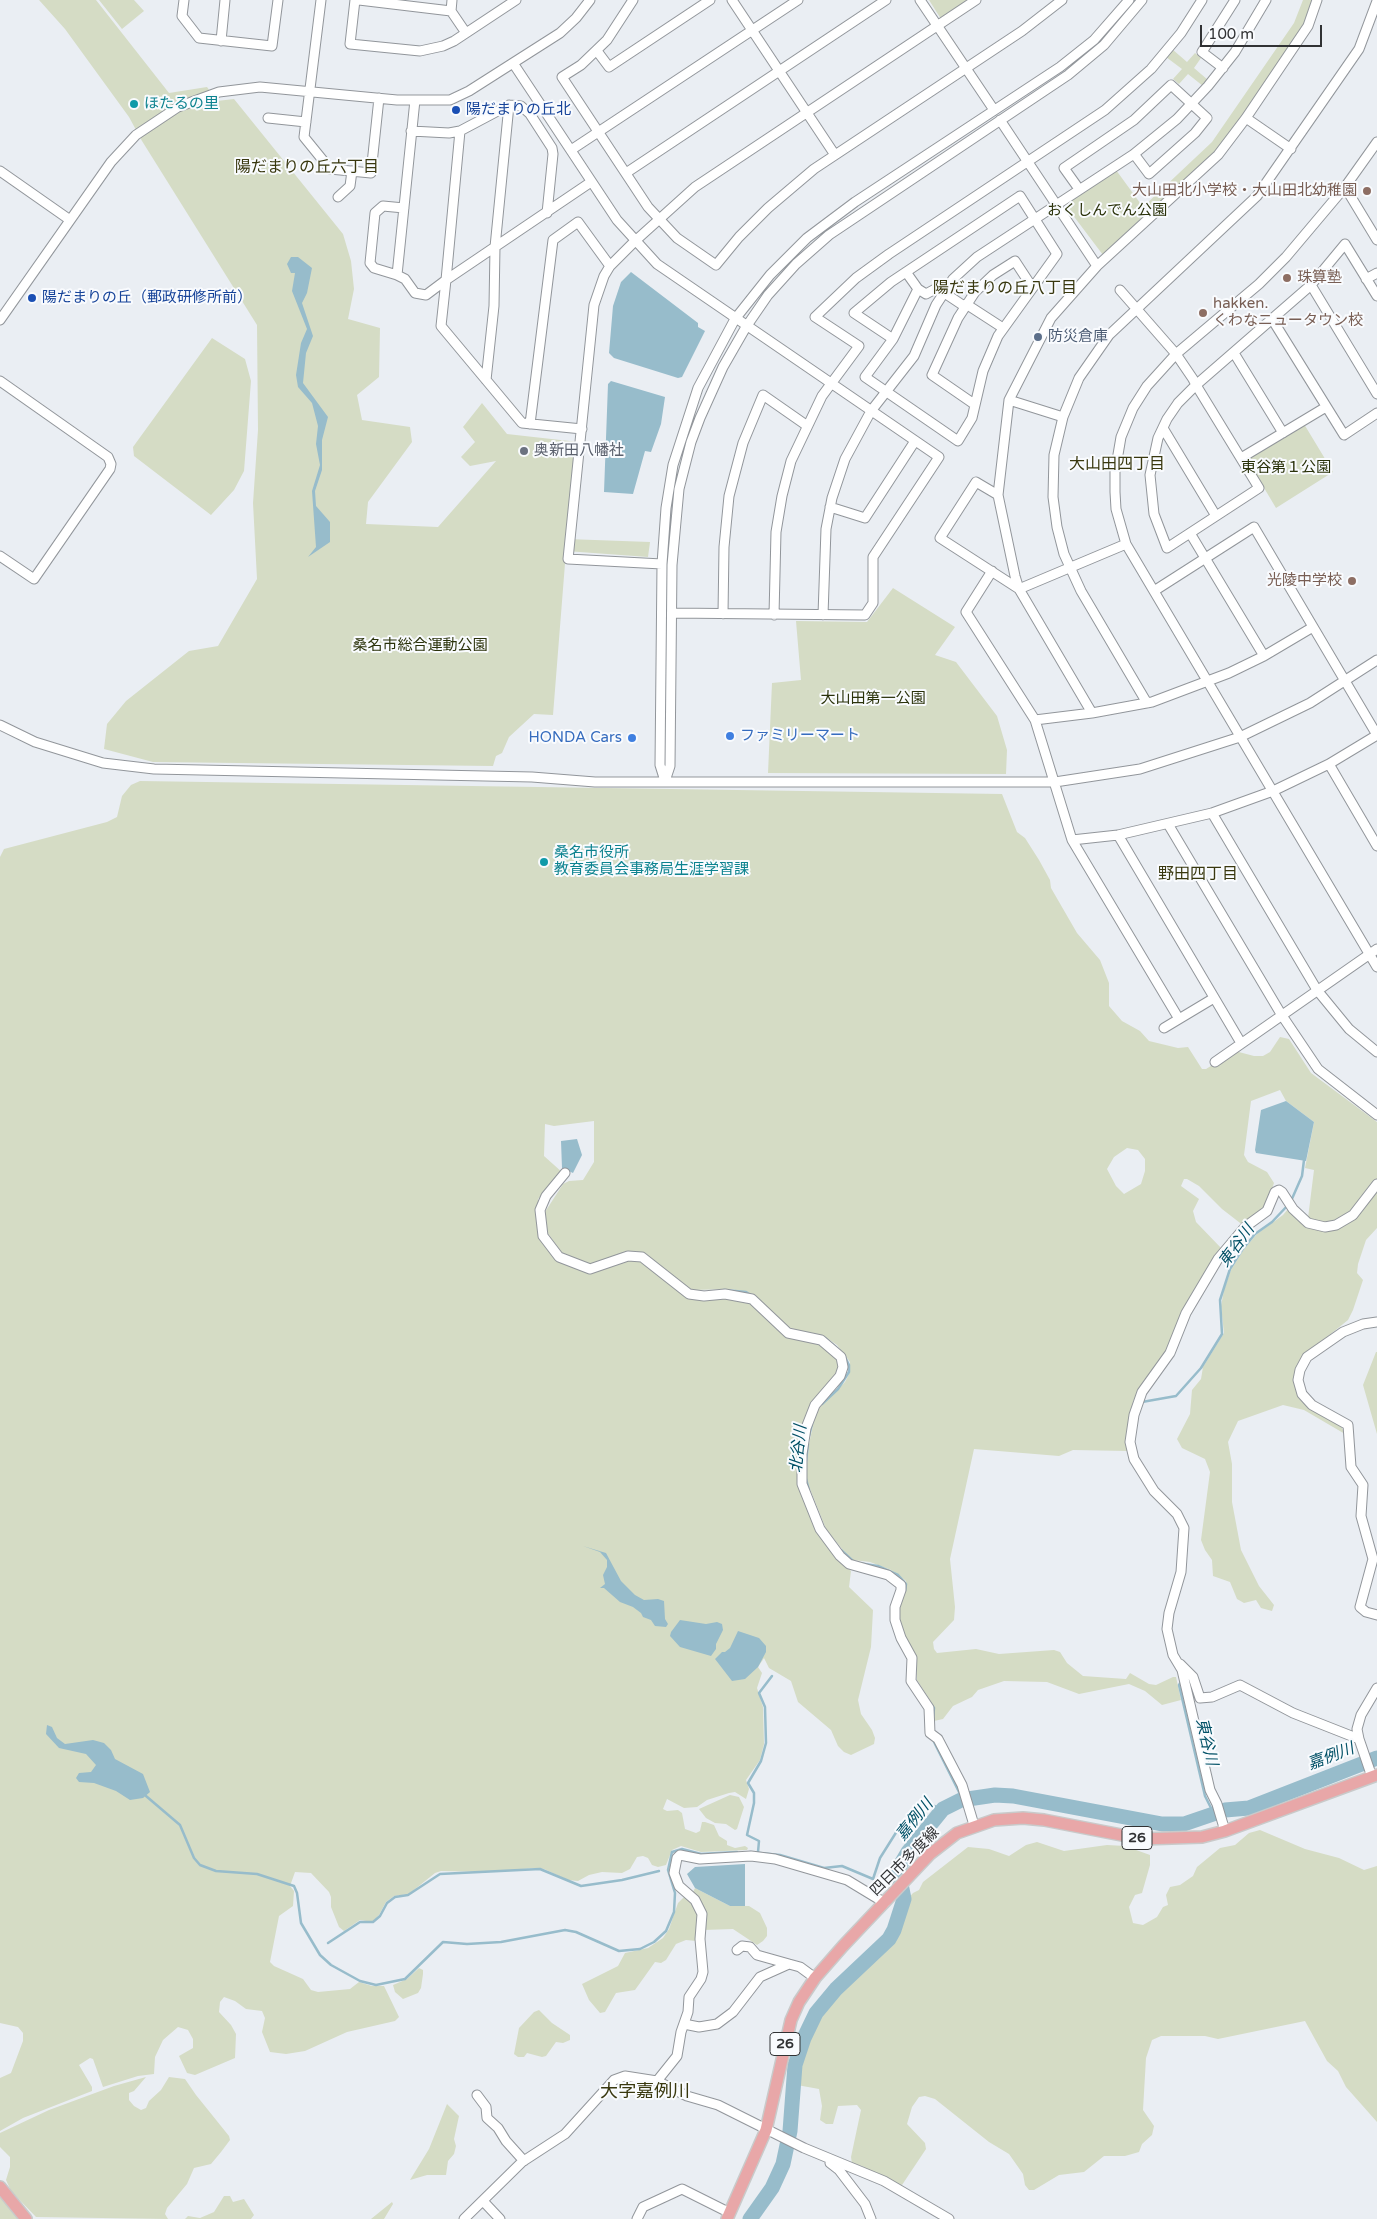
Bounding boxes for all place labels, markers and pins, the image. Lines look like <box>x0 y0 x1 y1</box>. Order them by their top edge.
place label: ほたるの里 <box>144 95 219 113</box>
marker: ほたるの里 <box>128 98 140 110</box>
place label: 陽だまりの丘北 <box>466 101 571 119</box>
marker: 陽だまりの丘北 <box>450 104 462 116</box>
place label: 大山田北小学校・大山田北幼稚園 <box>1132 182 1357 200</box>
marker: 大山田北小学校・大山田北幼稚園 <box>1361 185 1373 197</box>
place label: 珠算塾 <box>1297 269 1342 287</box>
marker: 珠算塾 <box>1281 272 1293 284</box>
place label: 陽だまりの丘（郵政研修所前） <box>42 289 252 307</box>
marker: 陽だまりの丘（郵政研修所前） <box>26 292 38 304</box>
place label: hakken. くわなニュータウン校 <box>1213 295 1363 330</box>
marker: hakken. くわなニュータウン校 <box>1197 307 1209 319</box>
place label: 防災倉庫 <box>1048 328 1108 346</box>
marker: 防災倉庫 <box>1032 331 1044 343</box>
place label: 奥新田八幡社 <box>534 442 624 460</box>
marker: 奥新田八幡社 <box>518 445 530 457</box>
place label: 光陵中学校 <box>1267 572 1342 590</box>
marker: 光陵中学校 <box>1346 575 1358 587</box>
place label: ファミリーマート <box>740 727 860 745</box>
place label: HONDA Cars <box>529 729 622 747</box>
marker: ファミリーマート <box>724 730 736 742</box>
marker: HONDA Cars <box>626 732 638 744</box>
place label: 桑名市役所 教育委員会事務局生涯学習課 <box>554 844 749 879</box>
marker: 桑名市役所 教育委員会事務局生涯学習課 <box>538 856 550 868</box>

